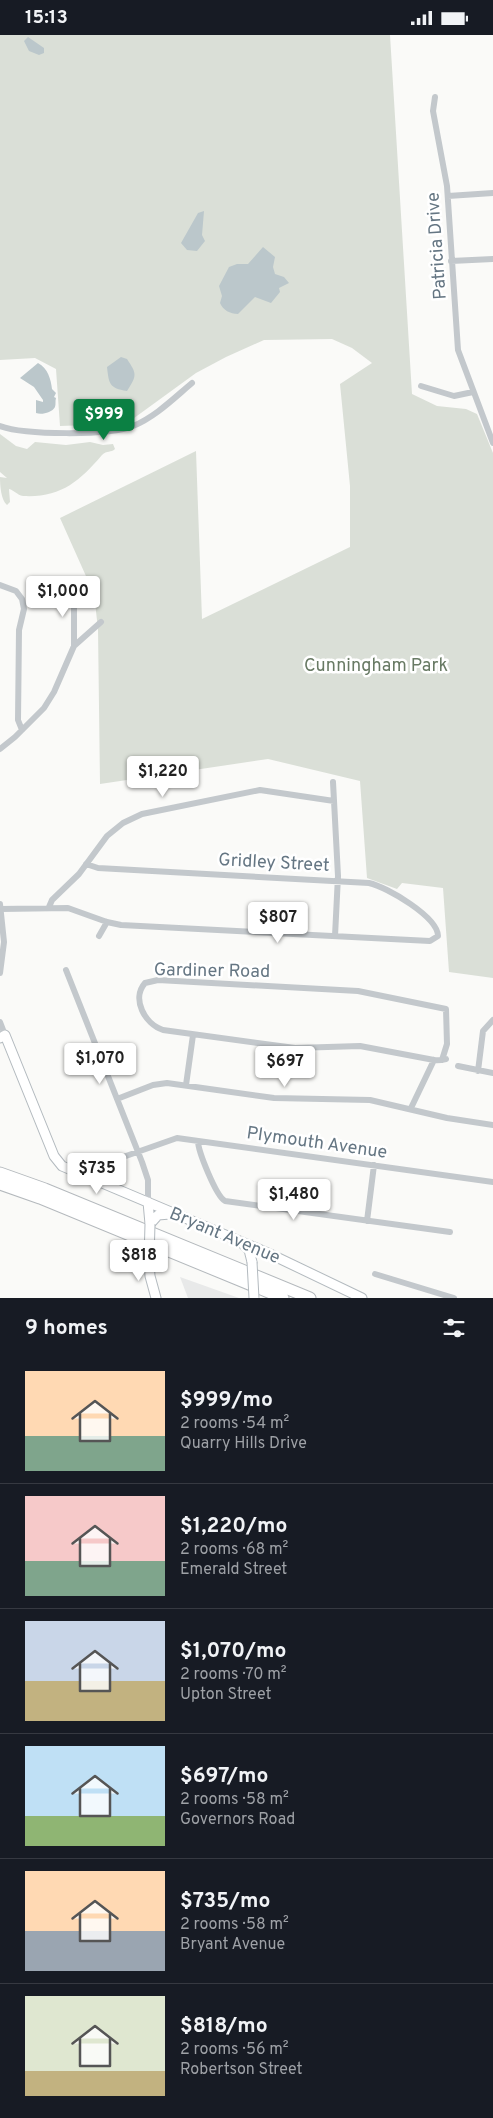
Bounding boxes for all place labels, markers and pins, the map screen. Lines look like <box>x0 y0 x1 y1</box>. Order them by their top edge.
pin: $999 <box>74 399 134 441</box>
pin: $1,000 <box>22 575 104 618</box>
pin: $1,220 <box>122 755 204 798</box>
pin: $807 <box>248 901 308 944</box>
pin: $1,070 <box>59 1043 141 1085</box>
pin: $697 <box>255 1045 315 1088</box>
pin: $735 <box>67 1153 127 1195</box>
pin: $1,480 <box>253 1179 335 1221</box>
pin: $818 <box>109 1239 169 1282</box>

